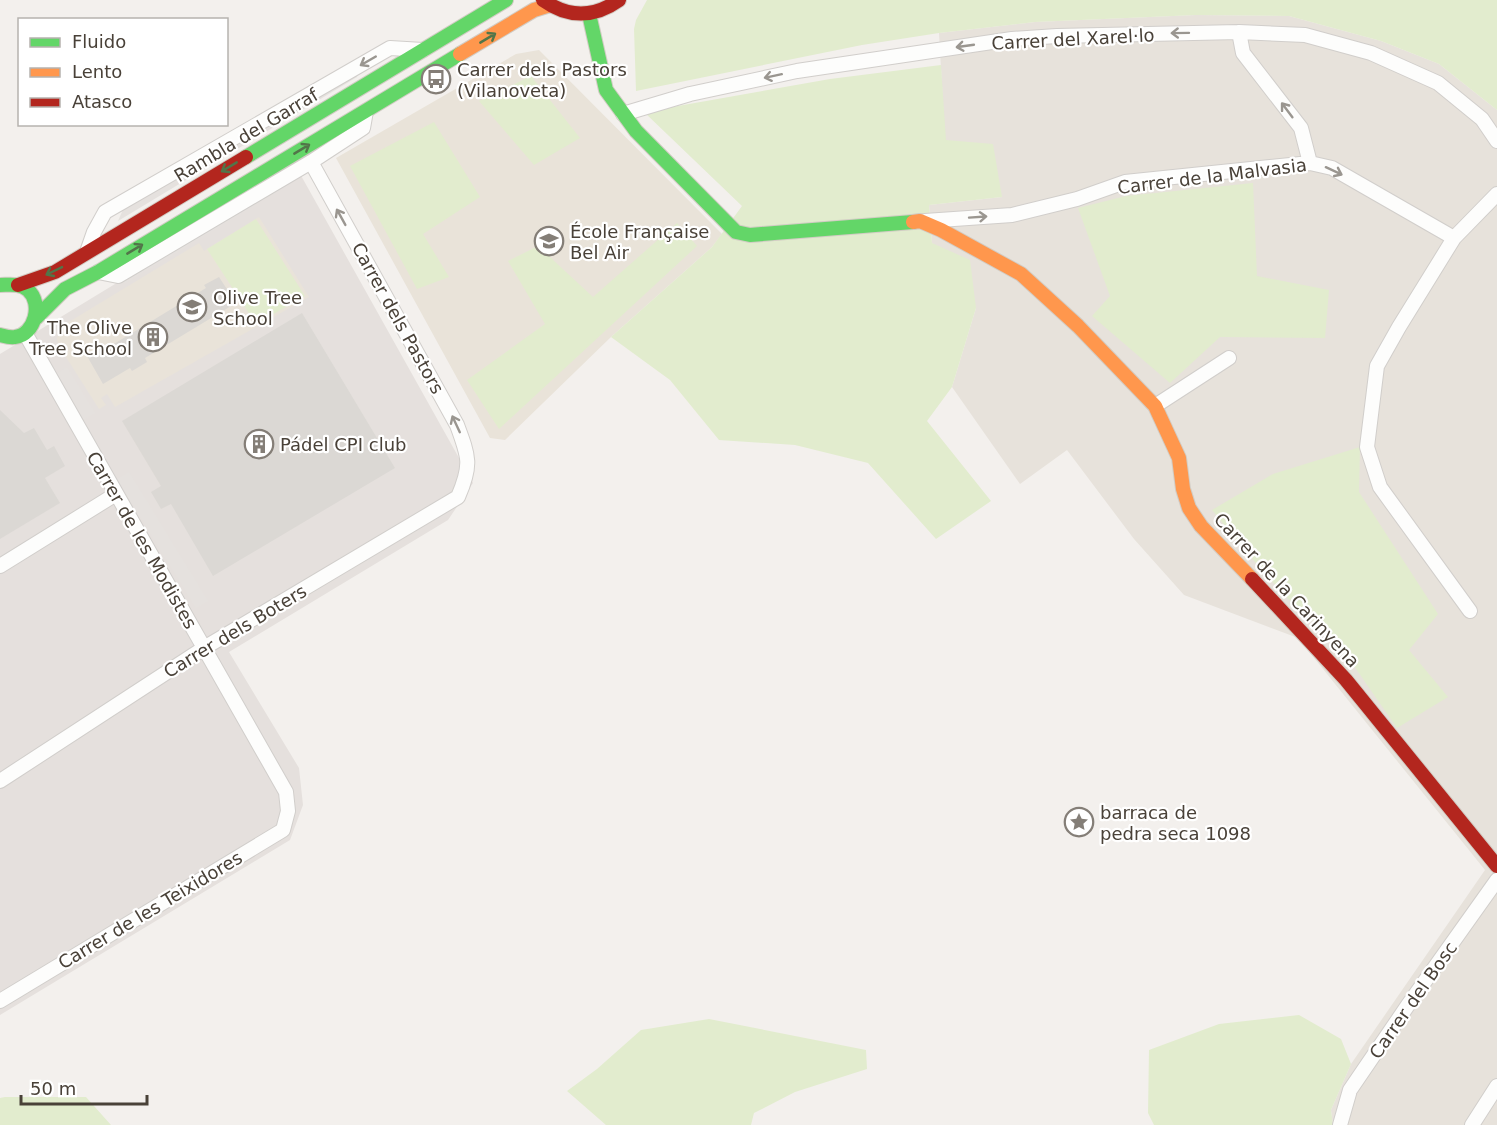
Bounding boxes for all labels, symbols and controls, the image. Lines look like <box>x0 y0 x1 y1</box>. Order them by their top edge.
legend <box>18 18 228 126</box>
street label: Carrer del Xarel·lo <box>991 24 1155 54</box>
one-way arrow <box>1171 28 1191 39</box>
text: Fluido <box>72 31 126 52</box>
one-way arrow <box>479 32 496 44</box>
one-way arrow <box>956 41 976 52</box>
one-way arrow <box>360 55 377 67</box>
place label: Carrer dels Pastors (Vilanoveta) <box>457 59 627 101</box>
text: Lento <box>72 61 122 82</box>
bus stop icon: Carrer dels Pastors (Vilanoveta) <box>420 63 452 95</box>
one-way arrow <box>763 71 783 82</box>
street label: Rambla del Garraf <box>170 83 322 186</box>
text: Atasco <box>72 91 132 112</box>
one-way arrow <box>1281 102 1294 118</box>
one-way arrow <box>293 143 310 155</box>
street label: Carrer de la Malvasia <box>1116 154 1308 198</box>
one-way arrow <box>221 161 238 173</box>
one-way arrow <box>1324 165 1342 177</box>
one-way arrow <box>335 209 347 226</box>
one-way arrow <box>967 211 987 222</box>
place label: École Française Bel Air <box>570 221 709 263</box>
school or university icon: École Française Bel Air <box>533 225 565 257</box>
street label: Carrer dels Pastors <box>348 239 448 397</box>
one-way arrow <box>126 243 143 255</box>
one-way arrow <box>46 266 64 277</box>
place label: Olive Tree School <box>213 287 302 329</box>
school or university icon: Olive Tree School <box>176 291 208 323</box>
place label: The Olive Tree School <box>28 317 132 359</box>
building icon: The Olive Tree School <box>137 321 169 353</box>
one-way arrow <box>449 416 461 434</box>
building icon: Pádel CPI club <box>243 428 275 460</box>
place label: Pádel CPI club <box>280 434 406 455</box>
street label: Carrer de les Modistes <box>83 448 201 632</box>
street label: Carrer de la Carinyena <box>1210 508 1364 672</box>
street label: Carrer dels Boters <box>160 580 310 682</box>
place label: barraca de pedra seca 1098 <box>1100 802 1251 844</box>
place icon: barraca de pedra seca 1098 <box>1063 806 1095 838</box>
street label: Carrer de les Teixidores <box>54 847 246 973</box>
street label: Carrer del Bosc <box>1365 938 1461 1062</box>
scale bar <box>21 1068 147 1106</box>
text: 50 m <box>30 1078 76 1099</box>

